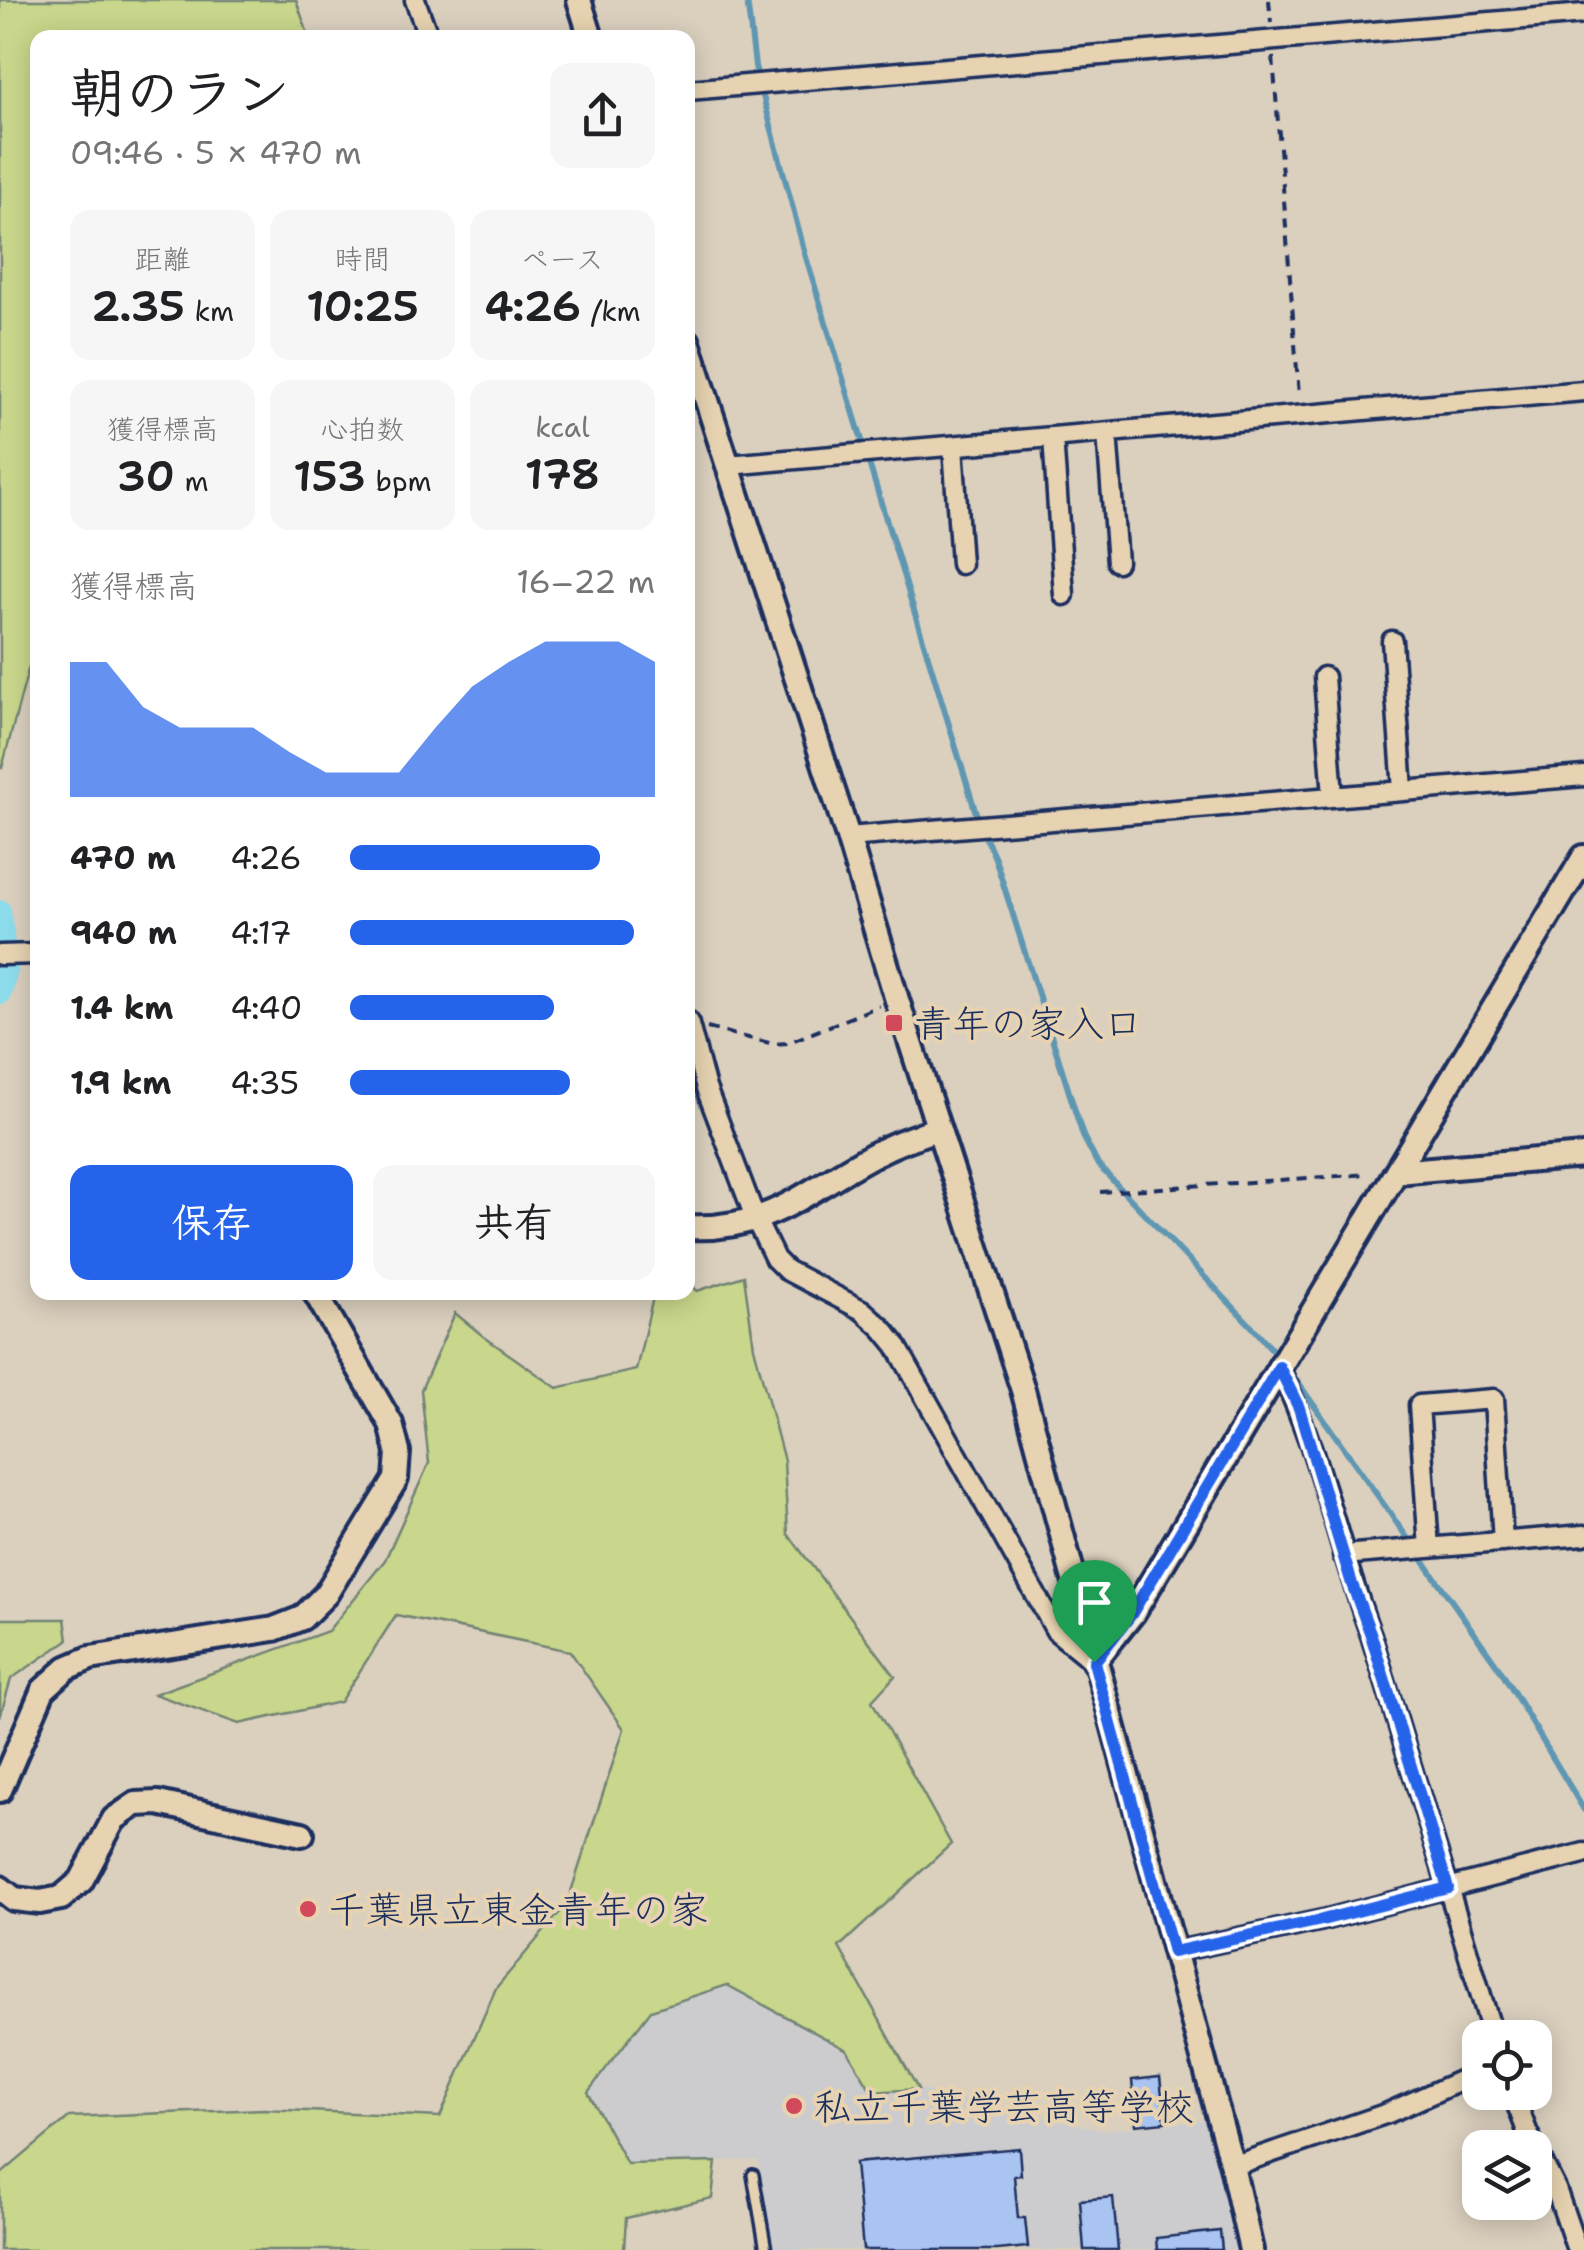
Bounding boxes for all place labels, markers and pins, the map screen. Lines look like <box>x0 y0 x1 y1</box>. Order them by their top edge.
place label: 青年の家入口 <box>914 998 1142 1049</box>
marker: 青年の家入口 <box>883 1012 905 1034</box>
pin <box>1052 1560 1137 1663</box>
place label: 千葉県立東金青年の家 <box>328 1884 708 1935</box>
marker: 千葉県立東金青年の家 <box>297 1898 319 1920</box>
place label: 私立千葉学芸高等学校 <box>814 2081 1194 2132</box>
marker: 私立千葉学芸高等学校 <box>783 2095 805 2117</box>

